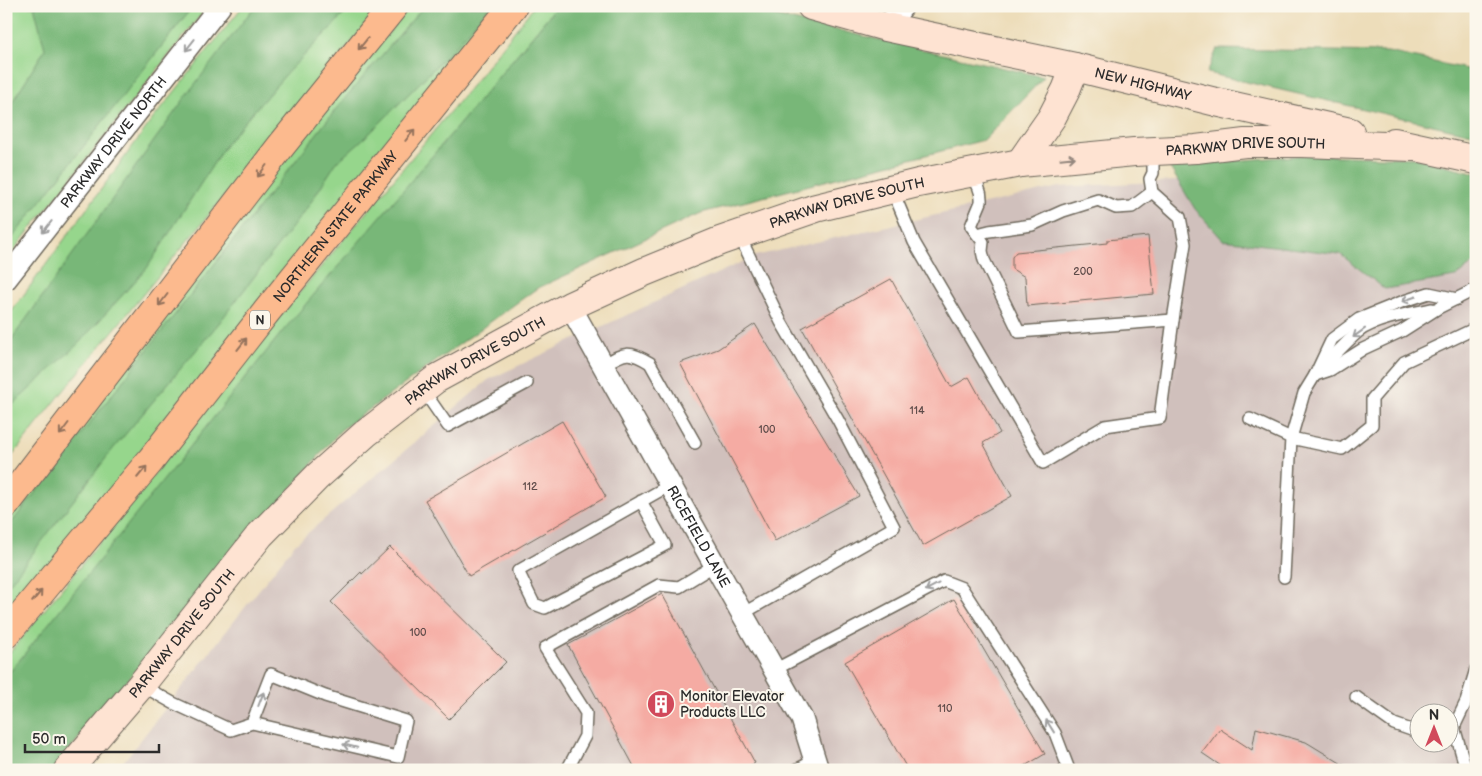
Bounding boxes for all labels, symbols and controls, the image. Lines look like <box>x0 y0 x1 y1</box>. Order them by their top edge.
one-way arrow <box>358 37 369 50</box>
one-way arrow <box>185 38 196 51</box>
street label: NEW HIGHWAY <box>1093 64 1194 105</box>
street label: PARKWAY DRIVE NORTH <box>57 73 171 212</box>
one-way arrow <box>404 129 415 142</box>
street label: PARKWAY DRIVE SOUTH <box>1165 135 1326 159</box>
street label: NORTHERN STATE PARKWAY <box>270 147 402 306</box>
one-way arrow <box>1060 153 1076 163</box>
one-way arrow <box>256 164 267 177</box>
street label: PARKWAY DRIVE SOUTH <box>767 174 926 232</box>
one-way arrow <box>41 221 52 234</box>
house number: 200 <box>1073 265 1093 278</box>
one-way arrow <box>158 293 168 307</box>
one-way arrow <box>1402 295 1418 305</box>
road number: N <box>250 310 270 330</box>
street label: PARKWAY DRIVE SOUTH <box>402 313 548 409</box>
one-way arrow <box>1352 328 1366 338</box>
one-way arrow <box>237 337 247 351</box>
house number: 114 <box>909 404 925 417</box>
one-way arrow <box>59 422 70 435</box>
house number: 100 <box>758 423 776 436</box>
one-way arrow <box>136 465 147 478</box>
house number: 112 <box>522 480 538 493</box>
street label: RICEFIELD LANE <box>663 483 734 590</box>
street label: PARKWAY DRIVE SOUTH <box>126 566 239 702</box>
one-way arrow <box>924 582 939 592</box>
one-way arrow <box>32 590 43 603</box>
house number: 100 <box>409 626 427 639</box>
place label: Monitor Elevator Products LLC <box>680 688 785 721</box>
building icon: Monitor Elevator Products LLC <box>646 689 676 719</box>
one-way arrow <box>257 692 266 707</box>
house number: 110 <box>938 702 953 715</box>
north arrow <box>1410 704 1460 754</box>
text: N <box>1429 707 1439 724</box>
one-way arrow <box>1045 720 1055 734</box>
scale bar <box>25 721 159 753</box>
text: 50 m <box>32 730 66 749</box>
one-way arrow <box>343 741 359 750</box>

